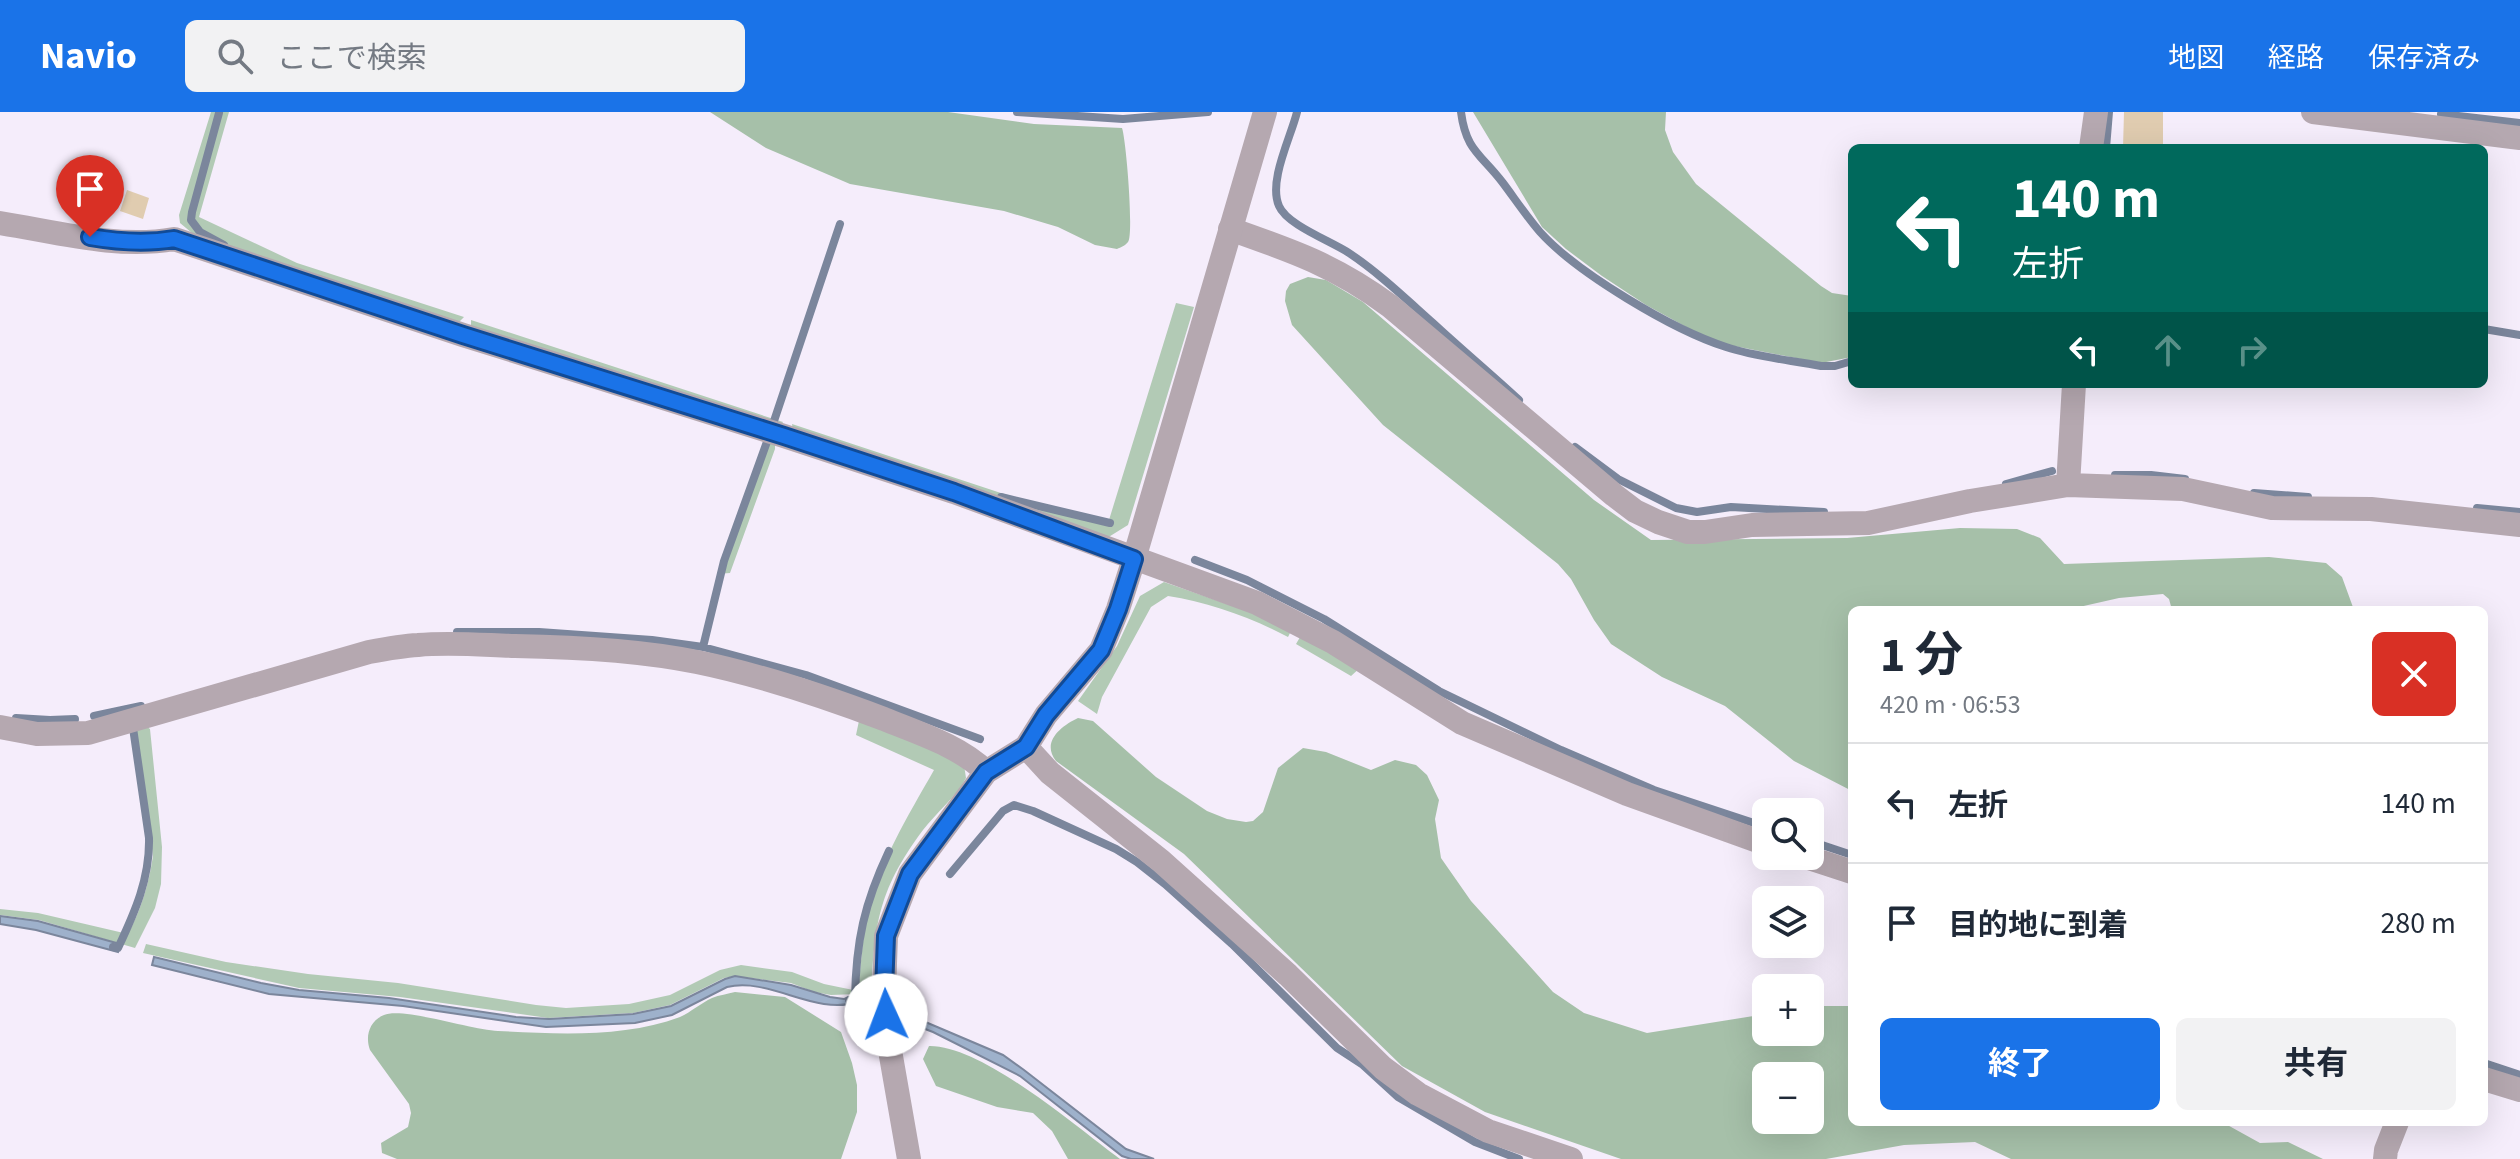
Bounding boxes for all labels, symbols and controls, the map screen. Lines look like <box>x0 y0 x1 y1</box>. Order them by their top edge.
search box <box>185 20 745 92</box>
text: Navio <box>40 29 137 83</box>
icon: search <box>213 34 257 78</box>
text: ここで検索 <box>277 37 427 80</box>
text: 地図 <box>2168 38 2224 78</box>
text: 経路 <box>2268 38 2324 78</box>
text: 保存済み <box>2368 38 2480 78</box>
pin <box>56 155 124 237</box>
text: 140 m <box>2012 160 2160 239</box>
icon: arrive <box>68 167 112 211</box>
icon: left <box>1880 176 1984 280</box>
text: 左折 <box>2012 239 2084 290</box>
icon: left <box>2062 328 2106 372</box>
icon: ahead <box>2146 328 2190 372</box>
icon: right <box>2230 328 2274 372</box>
text: 1 分 <box>1880 622 1963 690</box>
button: close <box>2372 632 2456 716</box>
text: 420 m · 06:53 <box>1880 686 2021 723</box>
icon: left <box>1880 781 1924 825</box>
text: 140 m <box>2380 782 2456 825</box>
text: 左折 <box>1948 784 2008 827</box>
map controls <box>1752 798 1824 1134</box>
button: search <box>1752 798 1824 870</box>
button: layers <box>1752 886 1824 958</box>
icon: arrive <box>1880 901 1924 945</box>
text: 280 m <box>2380 902 2456 945</box>
text: 目的地に到着 <box>1948 904 2128 947</box>
position arrow <box>844 973 928 1057</box>
button: + <box>1752 974 1824 1046</box>
button: 終了 <box>1880 1018 2160 1110</box>
button: 共有 <box>2176 1018 2456 1110</box>
button: − <box>1752 1062 1824 1134</box>

